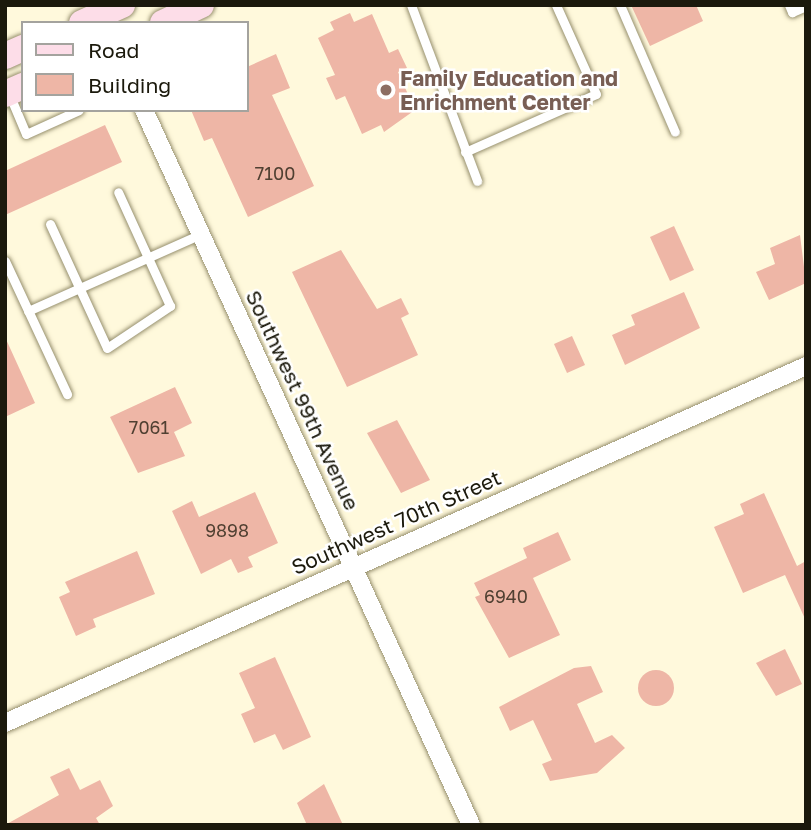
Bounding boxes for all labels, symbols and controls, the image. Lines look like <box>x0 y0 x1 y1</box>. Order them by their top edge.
legend <box>21 21 248 112</box>
text: Road <box>88 37 139 63</box>
place label: Family Education and Enrichment Center <box>400 65 618 115</box>
text: Building <box>88 72 171 98</box>
marker: Family Education and Enrichment Center <box>378 82 394 98</box>
house number: 7100 <box>255 162 295 184</box>
street label: Southwest 99th Avenue <box>241 286 365 514</box>
house number: 7061 <box>129 416 169 438</box>
street label: Southwest 70th Street <box>287 464 505 580</box>
house number: 9898 <box>205 519 249 541</box>
house number: 6940 <box>484 585 528 607</box>

